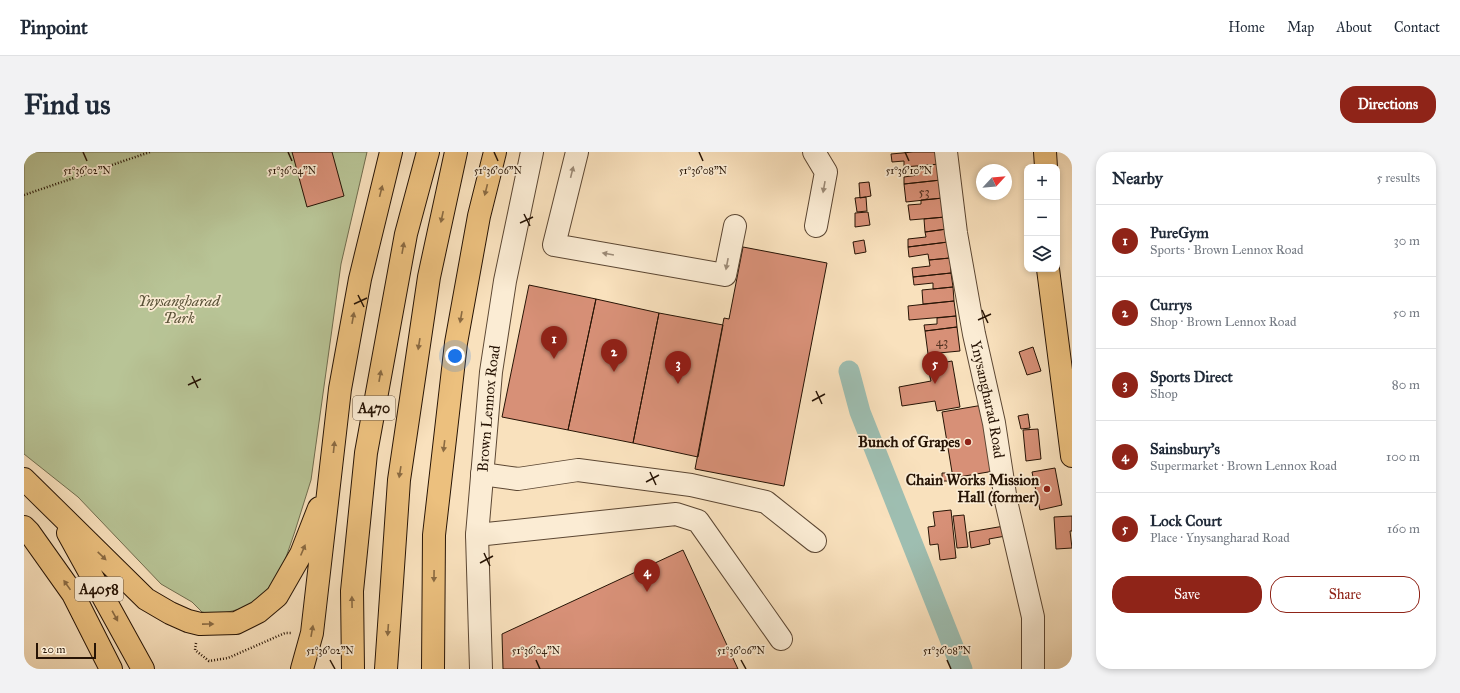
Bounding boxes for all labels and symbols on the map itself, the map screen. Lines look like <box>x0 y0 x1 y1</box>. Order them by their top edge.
north arrow <box>976 164 1012 200</box>
text: 51°36'02"N <box>63 165 111 177</box>
text: 51°36'04"N <box>268 165 317 177</box>
text: 51°36'06"N <box>474 165 522 177</box>
text: 51°36'08"N <box>679 165 728 177</box>
text: 51°36'10"N <box>886 165 933 177</box>
one-way arrow <box>570 166 576 178</box>
one-way arrow <box>821 181 827 194</box>
one-way arrow <box>482 184 488 196</box>
house number: 53 <box>918 184 930 200</box>
one-way arrow <box>379 185 385 198</box>
one-way arrow <box>439 211 445 224</box>
one-way arrow <box>400 242 406 254</box>
one-way arrow <box>602 251 614 257</box>
one-way arrow <box>724 258 730 270</box>
park label: Ynysangharad Park <box>138 292 221 327</box>
one-way arrow <box>458 311 464 323</box>
one-way arrow <box>350 312 356 324</box>
pin: 1 <box>541 326 567 359</box>
house number: 43 <box>936 334 948 350</box>
one-way arrow <box>416 338 422 350</box>
pin: 2 <box>601 339 627 372</box>
street label: Ynysangharad Road <box>967 339 1008 460</box>
street label: Brown Lennox Road <box>473 343 504 473</box>
your location <box>445 346 465 366</box>
pin: 3 <box>665 351 691 384</box>
pin: 5 <box>922 351 948 384</box>
one-way arrow <box>377 370 383 382</box>
road number: A470 <box>353 396 395 420</box>
place label: Bunch of Grapes <box>858 433 961 452</box>
marker: Bunch of Grapes <box>963 437 973 447</box>
one-way arrow <box>441 440 448 452</box>
one-way arrow <box>331 441 337 453</box>
one-way arrow <box>397 466 403 478</box>
place label: Chain Works Mission Hall (former) <box>906 471 1040 507</box>
marker: Chain Works Mission Hall (former) <box>1042 484 1052 494</box>
one-way arrow <box>300 543 306 555</box>
one-way arrow <box>97 551 107 561</box>
pin: 4 <box>634 559 660 592</box>
one-way arrow <box>430 570 437 582</box>
road number: A4058 <box>75 577 123 601</box>
one-way arrow <box>63 580 71 590</box>
one-way arrow <box>349 595 355 608</box>
one-way arrow <box>111 610 118 622</box>
one-way arrow <box>202 621 215 627</box>
one-way arrow <box>385 624 392 636</box>
one-way arrow <box>309 625 315 638</box>
scale bar <box>36 641 96 660</box>
text: 51°36'02"N <box>306 645 354 657</box>
text: 51°36'04"N <box>512 645 561 657</box>
text: 51°36'06"N <box>717 645 765 657</box>
text: 51°36'08"N <box>923 645 972 657</box>

